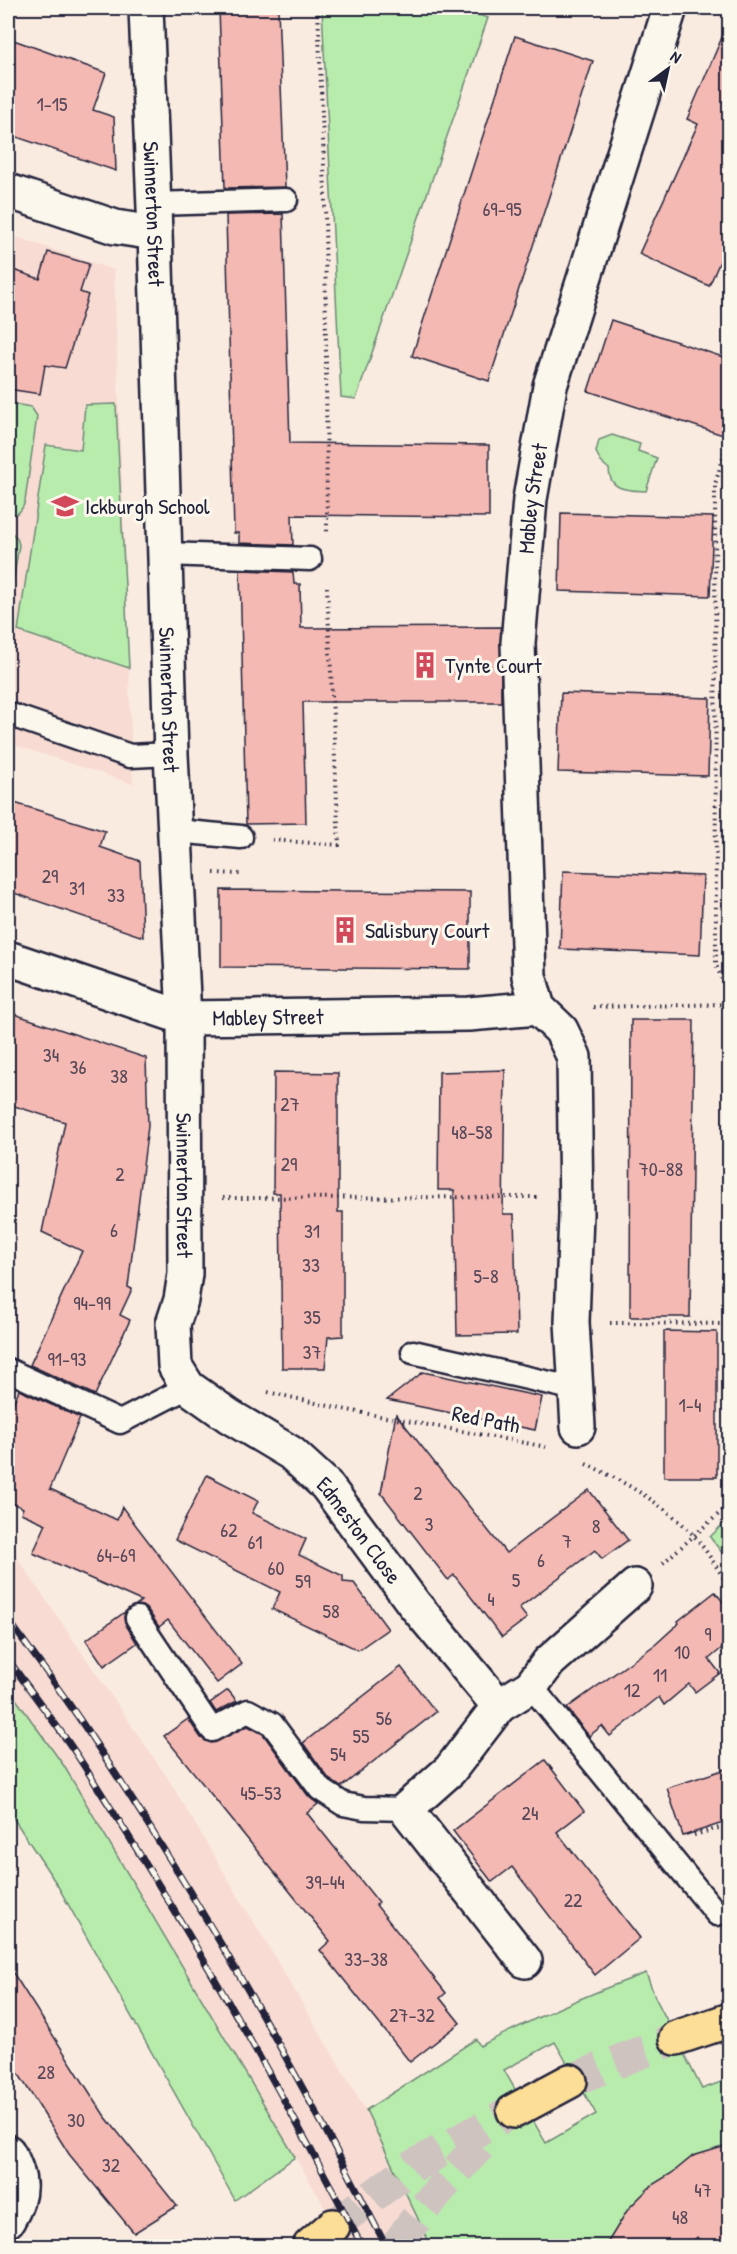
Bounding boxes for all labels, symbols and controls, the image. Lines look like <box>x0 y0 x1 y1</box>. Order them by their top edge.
north arrow <box>638 39 698 99</box>
text: N <box>667 45 686 68</box>
house number: 1-15 <box>36 90 68 117</box>
street label: Swinnerton Street <box>136 141 172 287</box>
house number: 69-95 <box>482 195 522 222</box>
street label: Mabley Street <box>511 440 555 555</box>
school or university icon: Ickburgh School <box>50 491 80 521</box>
place label: Ickburgh School <box>85 491 210 521</box>
street label: Swinnerton Street <box>152 627 187 773</box>
building icon: Tynte Court <box>410 650 440 680</box>
place label: Tynte Court <box>445 650 542 680</box>
house number: 29 <box>42 862 58 889</box>
house number: 31 <box>69 874 85 901</box>
house number: 33 <box>107 881 125 908</box>
building icon: Salisbury Court <box>330 915 360 945</box>
place label: Salisbury Court <box>365 915 490 945</box>
street label: Mabley Street <box>212 1001 324 1033</box>
house number: 34 <box>43 1041 59 1068</box>
house number: 36 <box>70 1053 86 1080</box>
house number: 38 <box>110 1062 128 1089</box>
house number: 27 <box>280 1090 300 1117</box>
street label: Swinnerton Street <box>169 1113 200 1258</box>
house number: 48-58 <box>451 1118 493 1145</box>
house number: 29 <box>281 1150 297 1177</box>
house number: 70-88 <box>639 1155 683 1182</box>
house number: 2 <box>115 1160 125 1187</box>
house number: 6 <box>110 1216 118 1243</box>
house number: 31 <box>304 1217 320 1244</box>
house number: 33 <box>302 1251 320 1278</box>
house number: 5-8 <box>473 1262 499 1289</box>
house number: 94-99 <box>73 1289 111 1316</box>
house number: 35 <box>303 1303 321 1330</box>
house number: 37 <box>303 1338 322 1365</box>
house number: 91-93 <box>48 1345 87 1372</box>
house number: 1-4 <box>679 1391 701 1418</box>
street label: Red Path <box>450 1398 522 1440</box>
street label: Edmeston Close <box>311 1469 409 1590</box>
house number: 2 <box>413 1479 423 1506</box>
house number: 3 <box>425 1510 434 1537</box>
house number: 8 <box>592 1512 600 1539</box>
house number: 62 <box>220 1516 238 1543</box>
house number: 7 <box>562 1527 572 1554</box>
house number: 61 <box>247 1528 263 1555</box>
house number: 64-69 <box>97 1541 135 1568</box>
house number: 6 <box>537 1546 545 1573</box>
house number: 60 <box>268 1554 285 1581</box>
house number: 5 <box>512 1566 521 1593</box>
house number: 59 <box>295 1567 311 1594</box>
house number: 4 <box>487 1585 495 1612</box>
house number: 58 <box>322 1597 340 1624</box>
house number: 9 <box>704 1620 712 1647</box>
house number: 10 <box>674 1638 690 1665</box>
house number: 11 <box>653 1661 667 1688</box>
house number: 12 <box>624 1676 641 1703</box>
house number: 56 <box>376 1704 392 1731</box>
house number: 55 <box>353 1722 370 1749</box>
house number: 54 <box>330 1740 346 1767</box>
house number: 45-53 <box>240 1779 282 1806</box>
house number: 24 <box>522 1799 538 1826</box>
house number: 39-44 <box>305 1868 345 1895</box>
house number: 22 <box>564 1886 583 1913</box>
house number: 33-38 <box>344 1945 388 1972</box>
house number: 27-32 <box>389 2001 435 2028</box>
house number: 28 <box>37 2058 55 2085</box>
house number: 30 <box>67 2106 85 2133</box>
house number: 32 <box>102 2151 121 2178</box>
house number: 47 <box>694 2176 712 2203</box>
house number: 48 <box>672 2203 688 2230</box>

